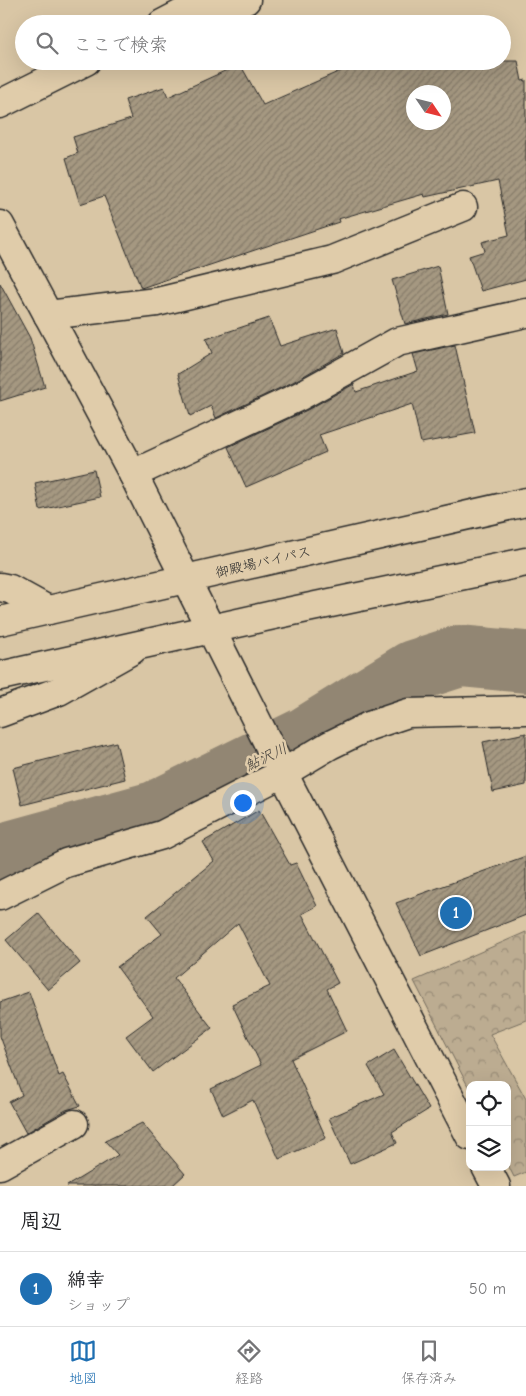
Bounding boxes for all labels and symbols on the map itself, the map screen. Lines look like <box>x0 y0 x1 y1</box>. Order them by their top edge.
north arrow <box>406 85 451 130</box>
street label: 御殿場バイパス <box>213 543 313 581</box>
water label: 鮎沢川 <box>242 739 290 775</box>
your location <box>230 790 256 816</box>
pin: 1 <box>440 894 472 932</box>

